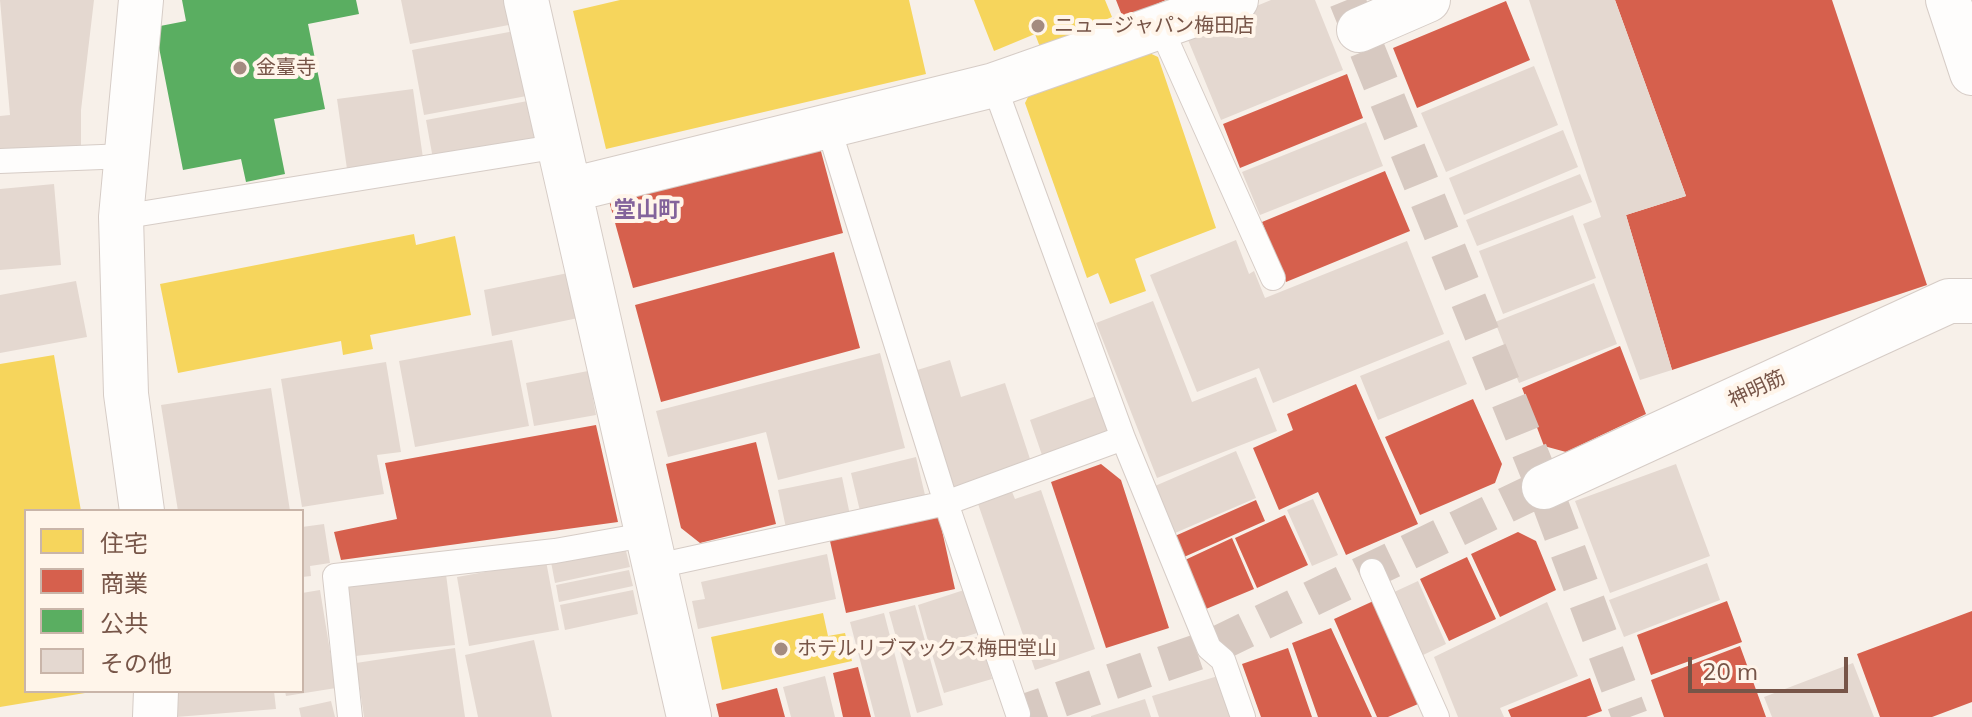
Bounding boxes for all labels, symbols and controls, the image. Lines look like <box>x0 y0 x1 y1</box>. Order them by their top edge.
place label: ニュージャパン梅田店 <box>1054 14 1254 38</box>
marker: ニュージャパン梅田店 <box>1029 17 1047 35</box>
place label: 金臺寺 <box>256 56 316 80</box>
marker: 金臺寺 <box>231 59 249 77</box>
district label: 堂山町 <box>614 197 680 223</box>
street label: 神明筋 <box>1725 365 1789 413</box>
legend <box>24 509 304 693</box>
text: 住宅 <box>100 528 148 558</box>
text: 商業 <box>100 568 148 598</box>
text: 公共 <box>100 608 148 638</box>
place label: ホテルリブマックス梅田堂山 <box>797 637 1057 661</box>
marker: ホテルリブマックス梅田堂山 <box>772 640 790 658</box>
scale bar <box>1692 641 1852 691</box>
text: その他 <box>100 648 172 678</box>
text: 20 m <box>1702 656 1758 686</box>

